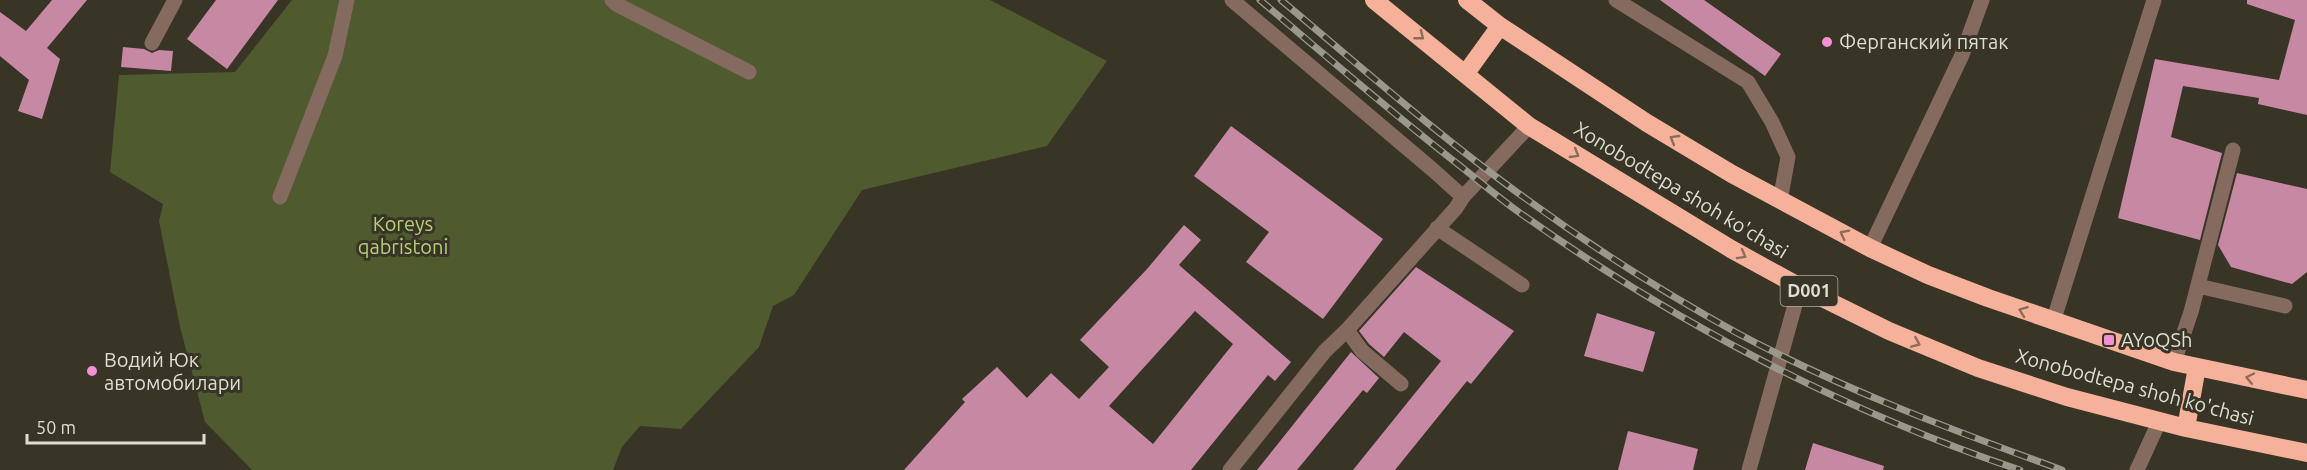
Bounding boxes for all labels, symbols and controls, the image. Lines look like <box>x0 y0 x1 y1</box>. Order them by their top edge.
one-way arrow <box>1413 29 1424 40</box>
place label: Ферганский пятак <box>1839 30 2009 53</box>
marker: Ферганский пятак <box>1820 35 1834 49</box>
street label: Xonobodtepa shoh ko'chasi <box>1570 116 1792 263</box>
one-way arrow <box>1670 135 1680 147</box>
one-way arrow <box>1569 146 1579 158</box>
park label: Koreys qabristoni <box>358 212 448 258</box>
one-way arrow <box>1839 230 1850 242</box>
one-way arrow <box>1736 248 1746 259</box>
road number: D001 <box>1780 276 1838 306</box>
one-way arrow <box>2018 305 2029 318</box>
place label: AYoQSh <box>2121 328 2192 351</box>
marker: AYoQSh <box>2102 333 2116 347</box>
one-way arrow <box>1910 336 1921 348</box>
street label: Xonobodtepa shoh ko'chasi <box>2014 344 2257 429</box>
place label: Водий Юк автомобилари <box>104 348 241 394</box>
marker: Водий Юк автомобилари <box>85 364 99 378</box>
one-way arrow <box>2245 373 2255 386</box>
scale bar <box>27 407 204 445</box>
text: 50 m <box>36 417 76 437</box>

